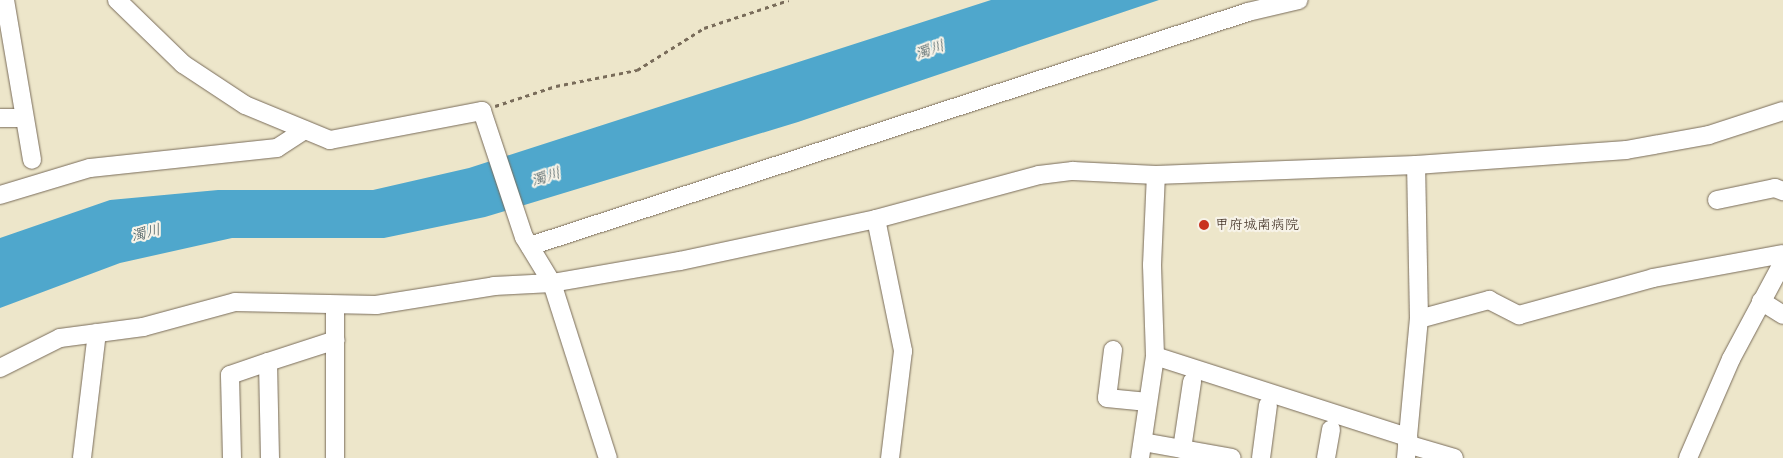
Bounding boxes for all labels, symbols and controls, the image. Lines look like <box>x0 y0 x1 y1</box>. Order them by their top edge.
water label: 濁川 <box>913 37 947 63</box>
water label: 濁川 <box>529 164 563 190</box>
place label: 甲府城南病院 <box>1215 217 1299 233</box>
marker: 甲府城南病院 <box>1197 218 1211 232</box>
water label: 濁川 <box>129 221 163 245</box>

